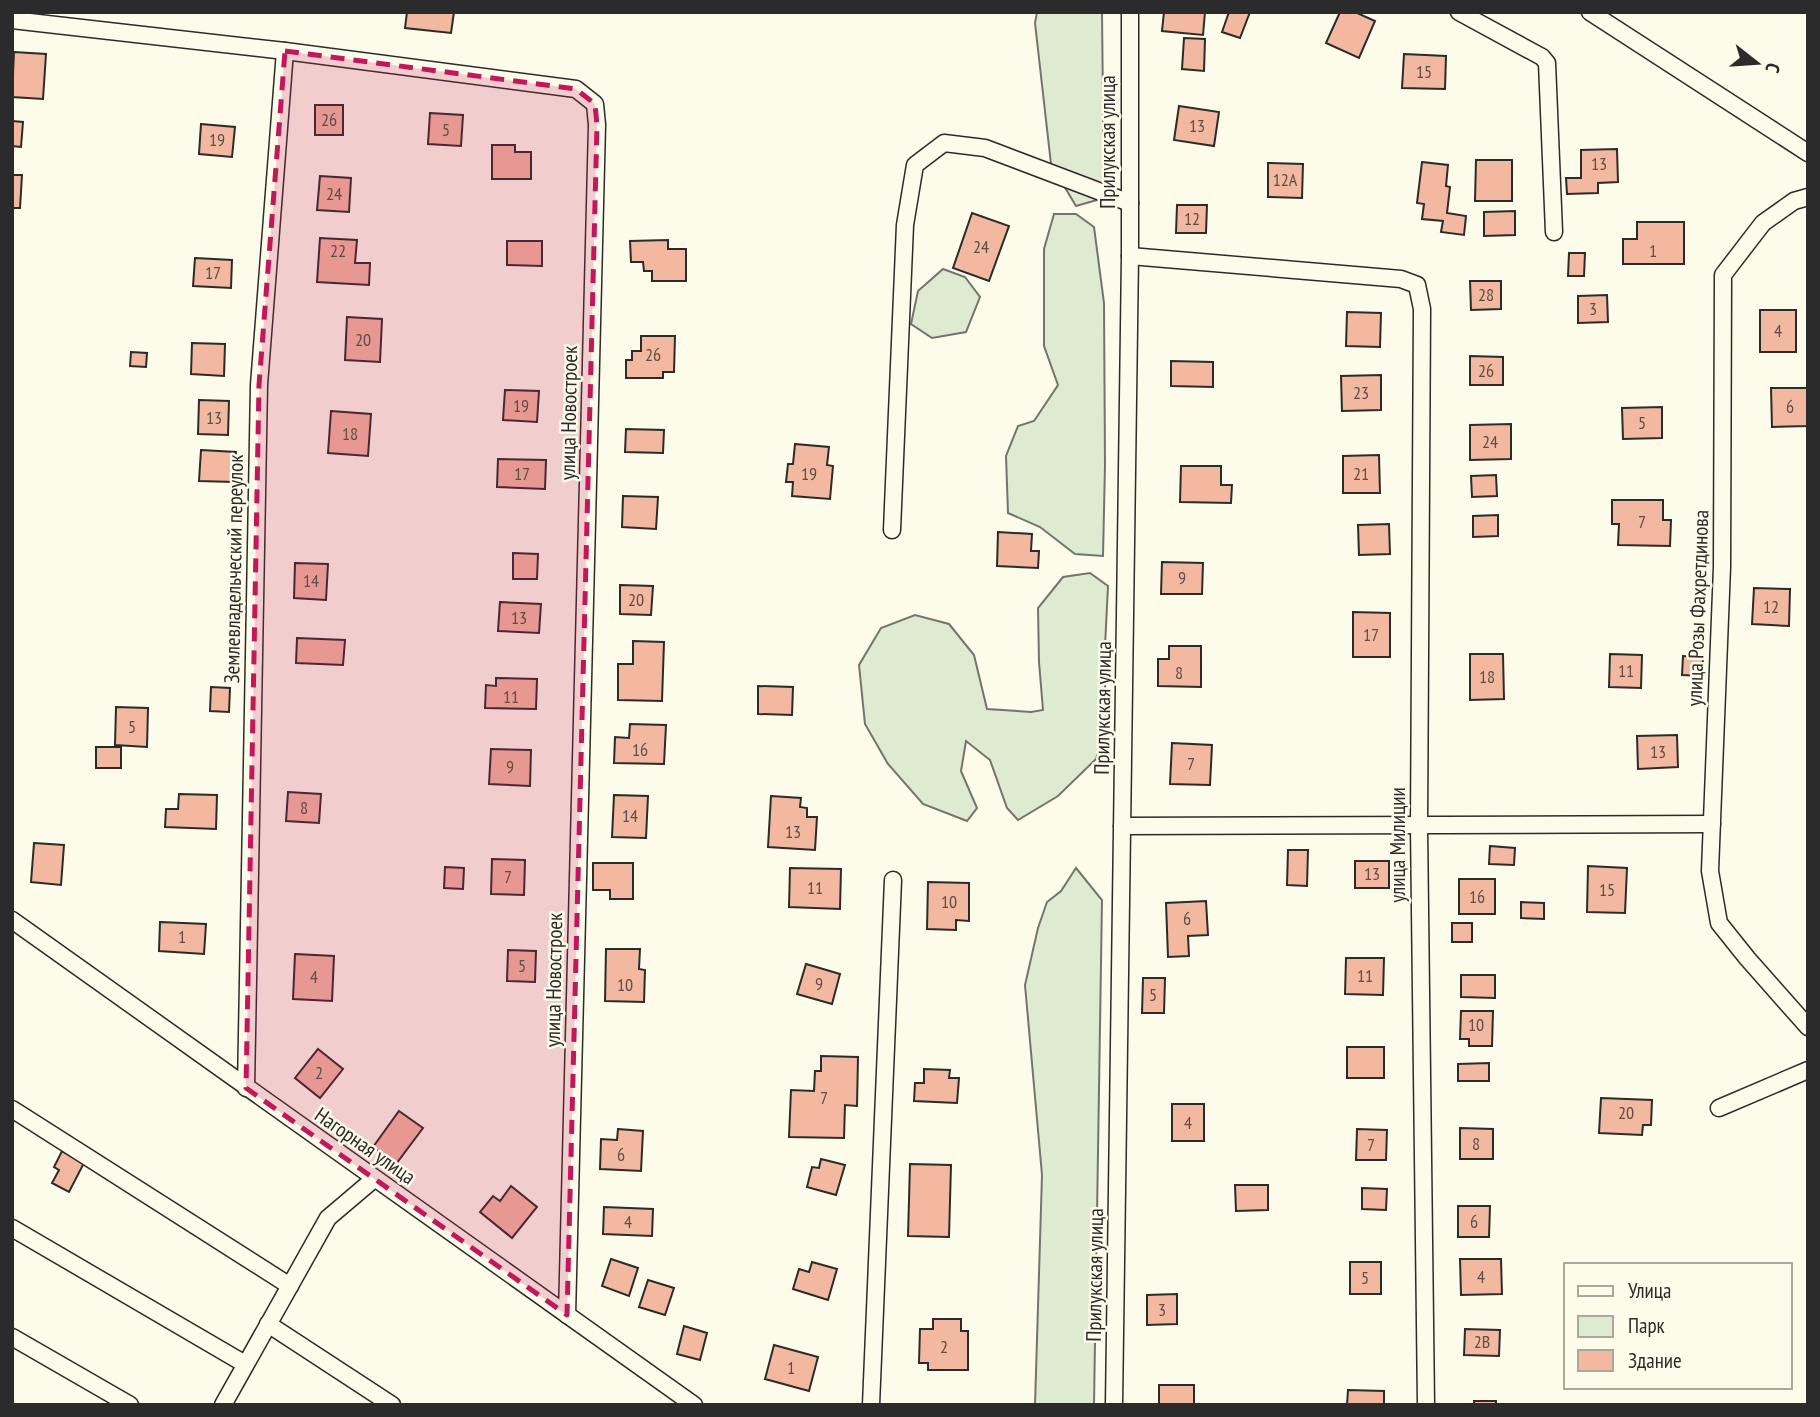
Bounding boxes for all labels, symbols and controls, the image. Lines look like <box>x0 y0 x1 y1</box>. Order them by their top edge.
north arrow <box>1722 28 1792 98</box>
house number: 15 <box>1416 60 1432 83</box>
text: С <box>1760 60 1786 76</box>
street label: Прилукская улица <box>1094 75 1121 209</box>
house number: 26 <box>321 108 337 131</box>
house number: 13 <box>1189 114 1205 137</box>
house number: 5 <box>442 118 450 141</box>
house number: 19 <box>209 128 225 151</box>
house number: 13 <box>1591 152 1607 175</box>
house number: 12А <box>1273 168 1298 191</box>
house number: 24 <box>326 182 342 205</box>
house number: 12 <box>1184 207 1200 230</box>
house number: 24 <box>973 235 989 258</box>
house number: 22 <box>330 239 346 262</box>
house number: 1 <box>1649 239 1657 262</box>
house number: 17 <box>205 261 221 284</box>
house number: 28 <box>1478 283 1494 306</box>
house number: 3 <box>1589 297 1597 320</box>
house number: 4 <box>1774 319 1782 342</box>
house number: 20 <box>355 328 371 351</box>
house number: 26 <box>645 343 661 366</box>
street label: улица Новостроек <box>554 346 583 480</box>
house number: 26 <box>1478 359 1494 382</box>
house number: 23 <box>1353 381 1369 404</box>
house number: 19 <box>513 394 529 417</box>
house number: 6 <box>1786 395 1794 418</box>
house number: 13 <box>206 406 222 429</box>
house number: 5 <box>1638 411 1646 434</box>
house number: 18 <box>342 422 358 445</box>
house number: 24 <box>1482 430 1498 453</box>
street label: Землевладельческий переулок <box>218 454 249 684</box>
house number: 17 <box>514 462 530 485</box>
house number: 19 <box>801 462 817 485</box>
house number: 21 <box>1353 462 1369 485</box>
street label: улица Розы Фахретдинова <box>1681 509 1714 707</box>
house number: 7 <box>1638 510 1646 533</box>
house number: 9 <box>1178 566 1186 589</box>
house number: 14 <box>303 569 319 592</box>
house number: 20 <box>628 588 644 611</box>
house number: 12 <box>1763 595 1779 618</box>
house number: 13 <box>511 606 527 629</box>
house number: 17 <box>1363 623 1379 646</box>
street label: Прилукская улица <box>1088 641 1117 775</box>
house number: 11 <box>1618 659 1634 682</box>
house number: 8 <box>1175 661 1183 684</box>
house number: 18 <box>1479 665 1495 688</box>
house number: 11 <box>503 685 519 708</box>
house number: 5 <box>128 715 136 738</box>
house number: 16 <box>632 738 648 761</box>
house number: 13 <box>1650 740 1666 763</box>
house number: 7 <box>1187 752 1195 775</box>
house number: 9 <box>506 755 514 778</box>
street label: улица Милиции <box>1384 787 1411 903</box>
house number: 8 <box>300 796 308 819</box>
house number: 14 <box>622 804 638 827</box>
house number: 13 <box>785 820 801 843</box>
house number: 13 <box>1364 862 1380 885</box>
house number: 7 <box>504 865 512 888</box>
house number: 11 <box>807 876 823 899</box>
house number: 15 <box>1599 878 1615 901</box>
house number: 16 <box>1469 885 1485 908</box>
house number: 10 <box>941 890 957 913</box>
house number: 6 <box>1183 907 1191 930</box>
street label: улица Новостроек <box>539 913 568 1047</box>
house number: 1 <box>178 925 186 948</box>
house number: 5 <box>518 954 526 977</box>
house number: 11 <box>1357 964 1373 987</box>
house number: 4 <box>310 965 318 988</box>
house number: 9 <box>815 972 823 995</box>
house number: 10 <box>617 973 633 996</box>
house number: 5 <box>1149 983 1157 1006</box>
house number: 10 <box>1468 1013 1484 1036</box>
house number: 2 <box>315 1061 323 1084</box>
house number: 7 <box>820 1086 828 1109</box>
street label: Нагорная улица <box>310 1101 421 1190</box>
house number: 20 <box>1618 1101 1634 1124</box>
house number: 4 <box>1184 1111 1192 1134</box>
house number: 8 <box>1472 1132 1480 1155</box>
house number: 7 <box>1367 1133 1375 1156</box>
house number: 6 <box>617 1143 625 1166</box>
street label: Прилукская улица <box>1080 1208 1109 1342</box>
house number: 4 <box>624 1210 632 1233</box>
house number: 6 <box>1470 1210 1478 1233</box>
legend <box>1564 1263 1792 1389</box>
house number: 4 <box>1477 1265 1485 1288</box>
house number: 5 <box>1361 1266 1369 1289</box>
text: Улица <box>1628 1277 1671 1304</box>
house number: 3 <box>1158 1298 1166 1321</box>
text: Парк <box>1628 1312 1665 1339</box>
house number: 2В <box>1474 1330 1490 1353</box>
house number: 2 <box>940 1335 948 1358</box>
text: Здание <box>1628 1347 1682 1374</box>
house number: 1 <box>787 1356 795 1379</box>

